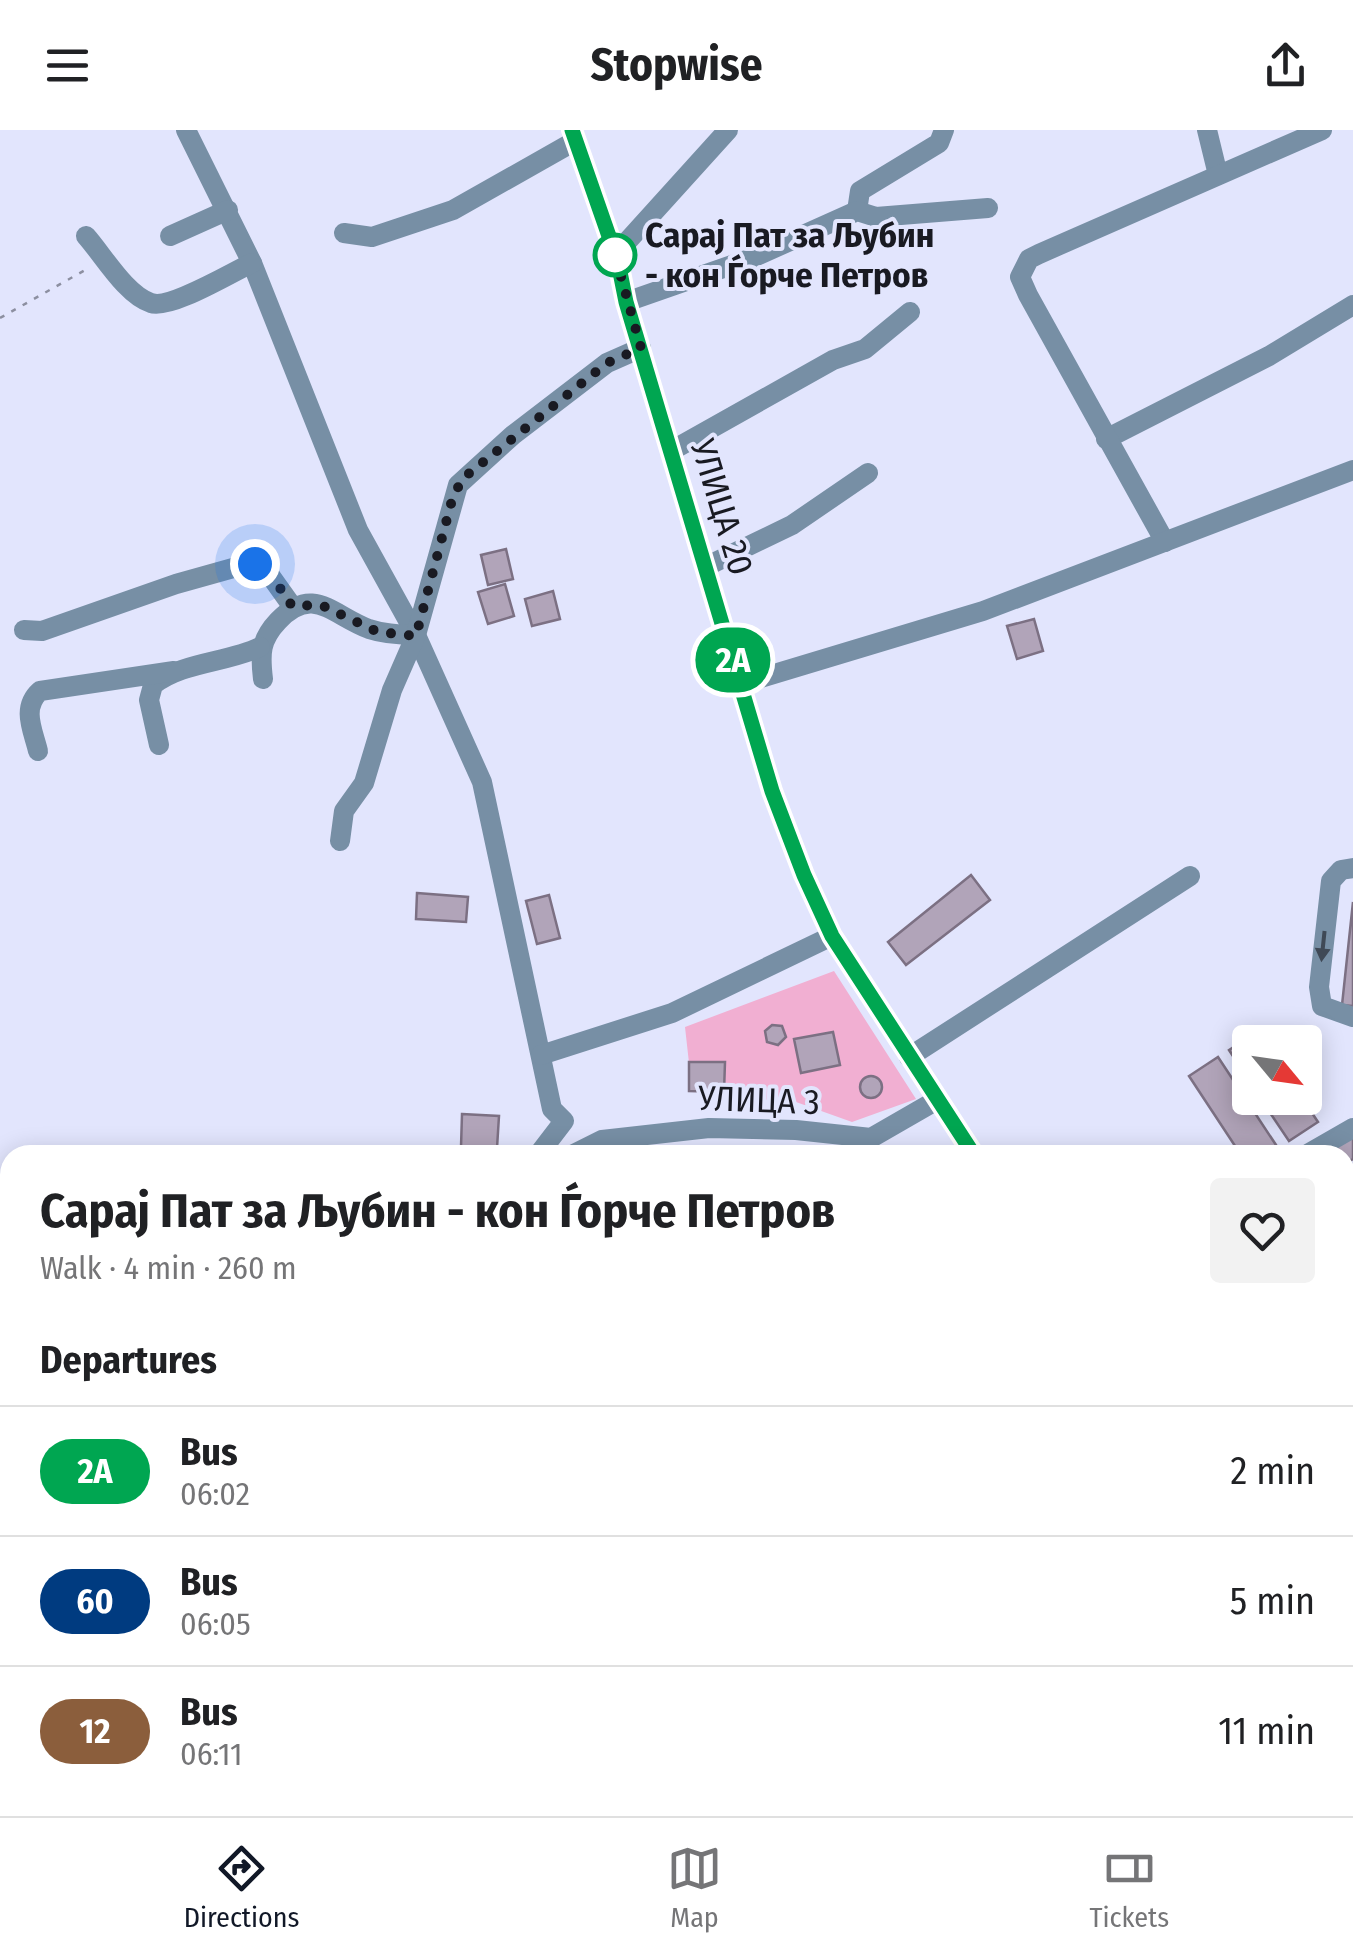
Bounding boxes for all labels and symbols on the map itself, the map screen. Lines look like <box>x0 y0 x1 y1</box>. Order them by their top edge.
place label: Сарај Пат за Љубин - кон Ѓорче Петров <box>645 214 934 296</box>
marker: Сарај Пат за Љубин - кон Ѓорче Петров <box>594 234 636 276</box>
street label: УЛИЦА 20 <box>681 433 762 580</box>
your location <box>230 539 280 589</box>
line badge: 2A <box>688 628 778 692</box>
one-way arrow <box>1314 931 1330 963</box>
north arrow <box>1232 1025 1322 1115</box>
street label: УЛИЦА 3 <box>696 1077 821 1123</box>

